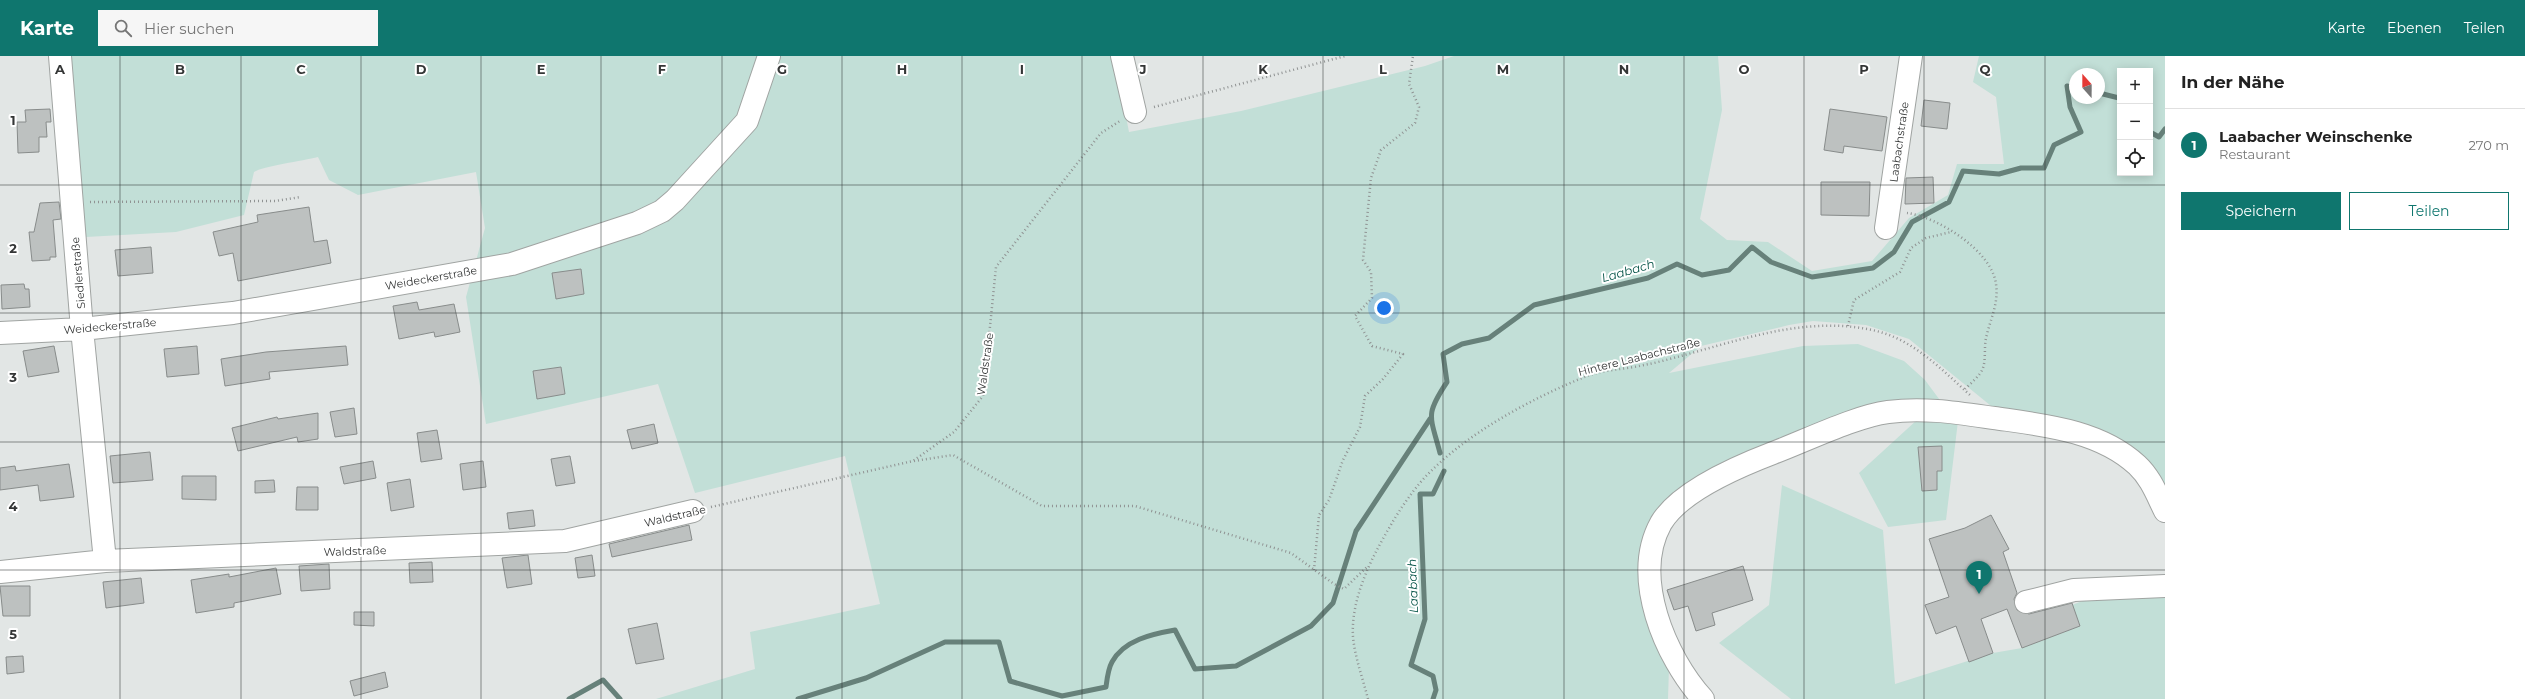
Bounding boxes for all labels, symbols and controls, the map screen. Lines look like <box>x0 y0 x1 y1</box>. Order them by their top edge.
search box <box>98 10 378 46</box>
text: Karte <box>20 17 74 40</box>
icon: search <box>112 17 134 39</box>
text: Hier suchen <box>144 19 234 38</box>
text: Karte <box>2327 19 2365 37</box>
text: Ebenen <box>2387 19 2442 37</box>
text: Teilen <box>2464 19 2505 37</box>
text: A <box>54 61 66 77</box>
text: B <box>175 61 185 77</box>
text: C <box>296 61 306 77</box>
text: D <box>416 61 427 77</box>
text: E <box>537 61 546 77</box>
text: F <box>658 61 666 77</box>
text: G <box>777 61 787 77</box>
text: H <box>897 61 907 77</box>
text: I <box>1020 61 1024 77</box>
text: J <box>1138 61 1147 77</box>
text: K <box>1258 61 1268 77</box>
text: L <box>1379 61 1387 77</box>
text: M <box>1497 61 1509 77</box>
text: N <box>1619 61 1629 77</box>
text: O <box>1739 61 1750 77</box>
text: P <box>1859 61 1869 77</box>
text: Q <box>1980 61 1991 77</box>
north arrow <box>2069 68 2105 104</box>
map controls <box>2117 68 2153 176</box>
button: + <box>2117 68 2153 104</box>
text: In der Nähe <box>2181 72 2285 92</box>
street label: Laabachstraße <box>1886 100 1912 183</box>
button: − <box>2117 104 2153 140</box>
text: 1 <box>10 112 16 128</box>
text: Laabacher Weinschenke <box>2219 127 2413 146</box>
text: 1 <box>2191 137 2197 153</box>
text: 270 m <box>2468 137 2509 153</box>
button: locate <box>2117 140 2153 176</box>
text: Restaurant <box>2219 146 2290 162</box>
button: Speichern <box>2181 192 2341 230</box>
button: Teilen <box>2349 192 2509 230</box>
street label: Siedlerstraße <box>68 236 88 310</box>
text: 2 <box>9 240 17 256</box>
water label: Laabach <box>1600 256 1656 285</box>
street label: Weideckerstraße <box>384 263 478 293</box>
your location <box>1374 298 1394 318</box>
street label: Weideckerstraße <box>63 315 157 337</box>
street label: Waldstraße <box>974 332 996 396</box>
street label: Hintere Laabachstraße <box>1577 335 1702 379</box>
text: 3 <box>8 369 17 385</box>
text: 4 <box>9 498 18 514</box>
street label: Waldstraße <box>643 502 708 530</box>
street label: Waldstraße <box>323 543 387 559</box>
water label: Laabach <box>1404 559 1421 613</box>
pin: 1 <box>1966 561 1992 594</box>
text: 5 <box>9 626 17 642</box>

